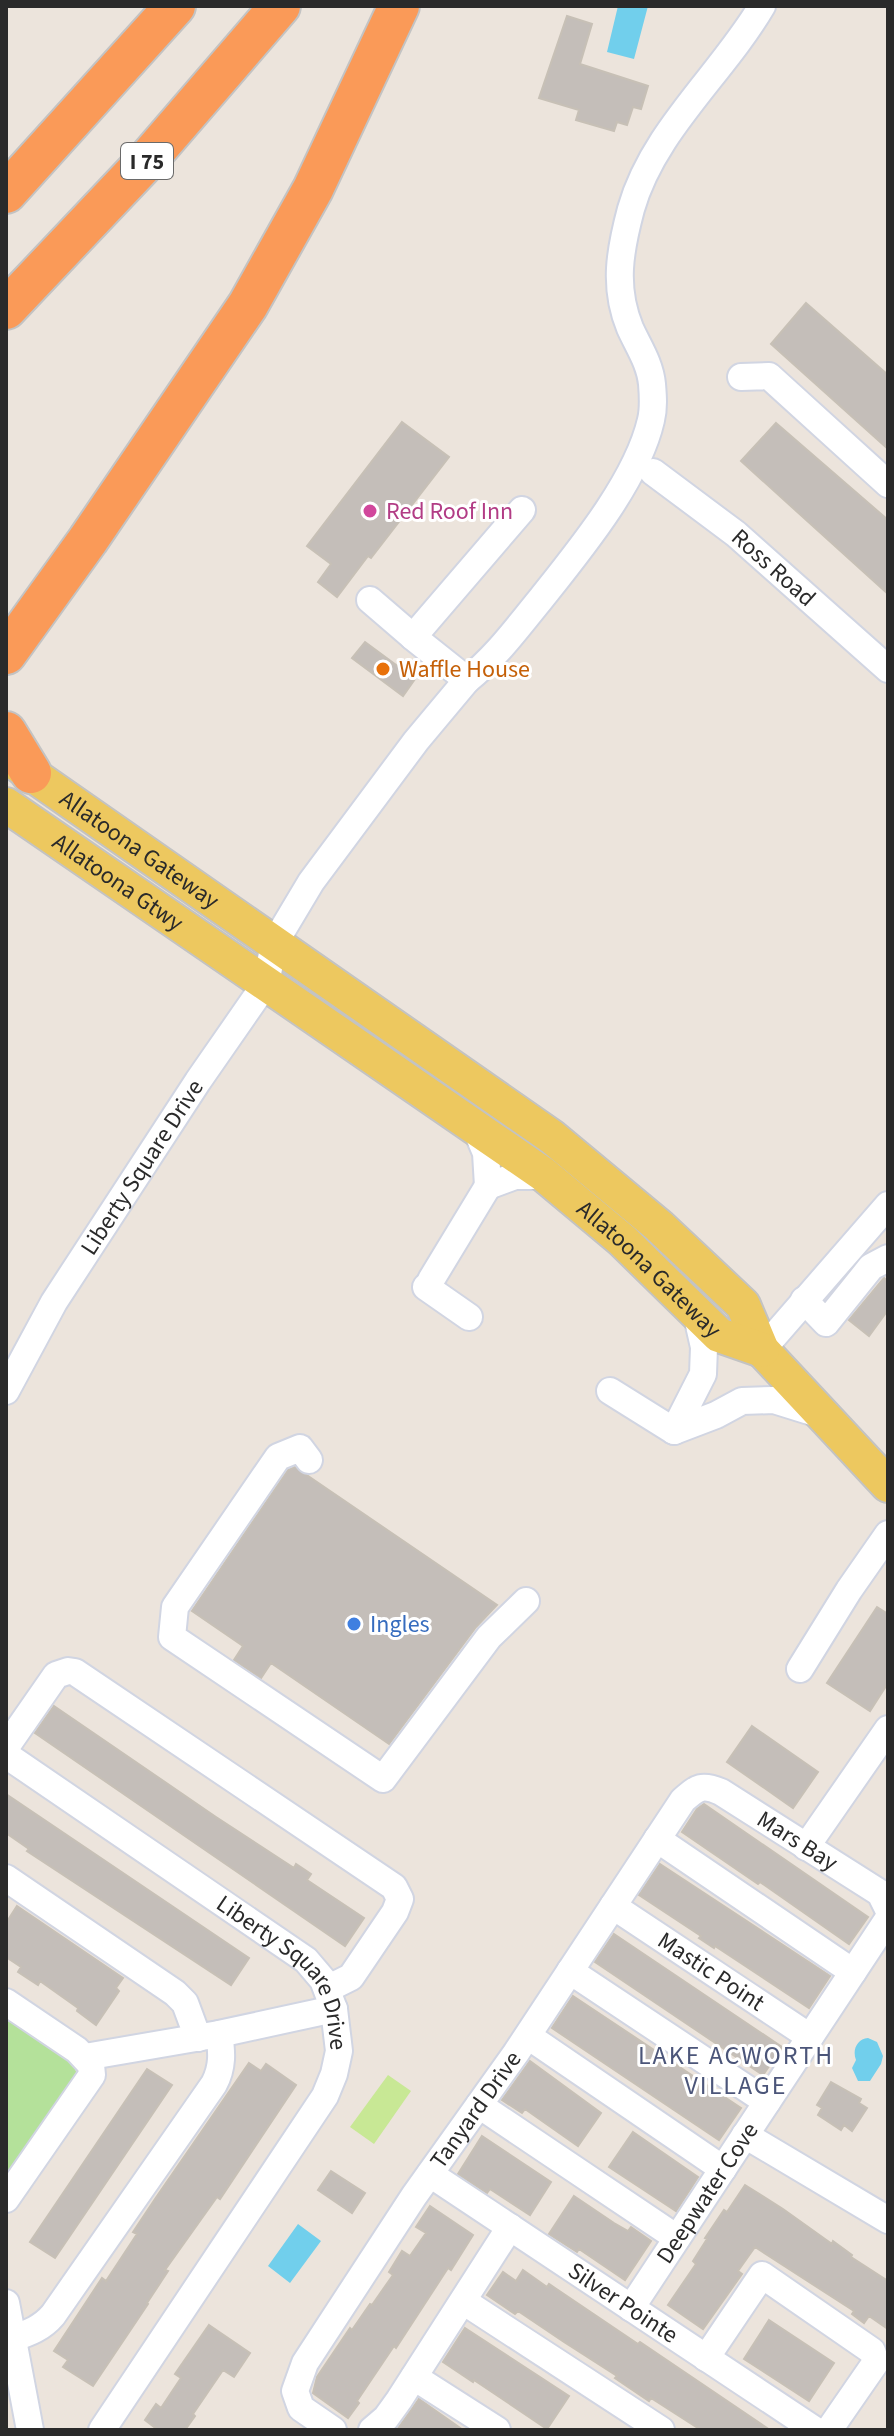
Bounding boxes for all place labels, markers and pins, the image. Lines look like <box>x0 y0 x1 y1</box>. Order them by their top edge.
place label: Red Roof Inn <box>386 494 513 529</box>
marker: Red Roof Inn <box>361 502 379 520</box>
place label: Waffle House <box>399 652 530 687</box>
marker: Waffle House <box>374 660 392 678</box>
place label: Ingles <box>370 1607 430 1642</box>
marker: Ingles <box>345 1615 363 1633</box>

